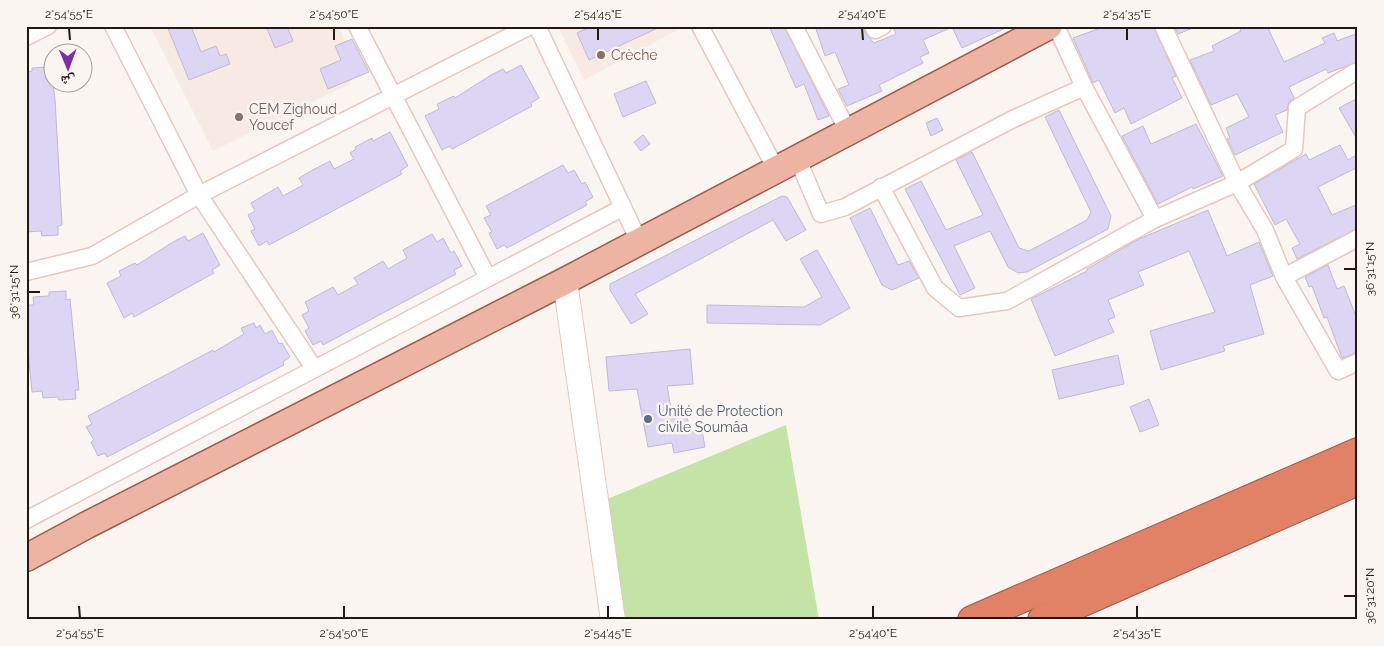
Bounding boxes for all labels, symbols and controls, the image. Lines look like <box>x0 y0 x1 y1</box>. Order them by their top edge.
text: 2°54'55"E <box>45 7 93 21</box>
text: 2°54'50"E <box>310 7 358 21</box>
text: 2°54'45"E <box>574 7 622 21</box>
text: 2°54'40"E <box>838 7 886 21</box>
text: 2°54'35"E <box>1103 7 1151 21</box>
north arrow <box>42 42 92 92</box>
place label: Crèche <box>611 47 658 63</box>
marker: Crèche <box>595 49 607 61</box>
text: ش <box>61 72 76 89</box>
place label: CEM Zighoud Youcef <box>249 101 337 133</box>
marker: CEM Zighoud Youcef <box>233 111 245 123</box>
text: 36°31'15"N <box>1363 242 1377 296</box>
text: 36°31'15"N <box>7 265 21 319</box>
place label: Unité de Protection civile Soumâa <box>658 403 783 435</box>
marker: Unité de Protection civile Soumâa <box>642 413 654 425</box>
text: 36°31'20"N <box>1363 568 1377 624</box>
text: 2°54'55"E <box>56 626 104 640</box>
text: 2°54'50"E <box>320 626 368 640</box>
text: 2°54'45"E <box>584 626 632 640</box>
text: 2°54'40"E <box>849 626 897 640</box>
text: 2°54'35"E <box>1113 626 1161 640</box>

